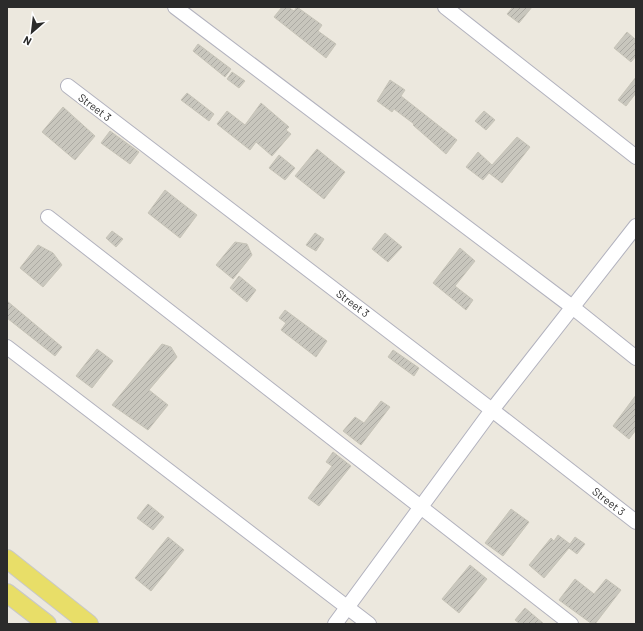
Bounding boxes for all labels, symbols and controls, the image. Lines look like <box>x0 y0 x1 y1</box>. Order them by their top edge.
north arrow <box>12 12 52 52</box>
text: N <box>21 34 33 49</box>
street label: Street 3 <box>76 90 114 124</box>
street label: Street 3 <box>334 286 372 320</box>
street label: Street 3 <box>590 484 628 518</box>

